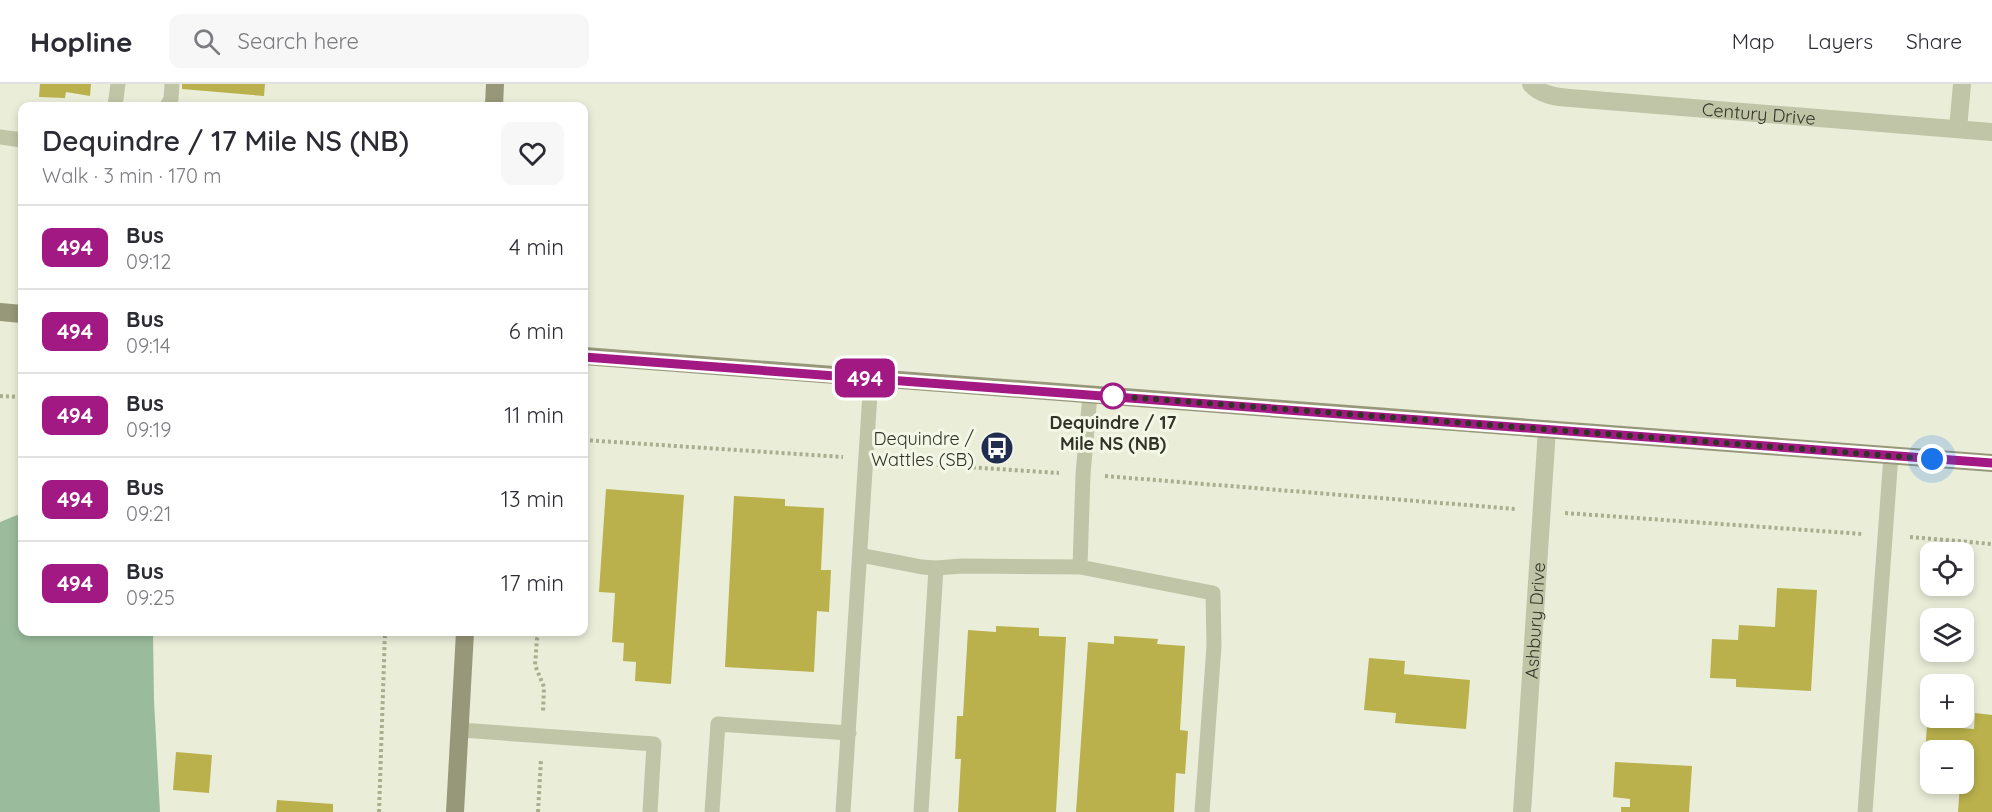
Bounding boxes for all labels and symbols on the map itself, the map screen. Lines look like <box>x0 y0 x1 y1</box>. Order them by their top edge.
street label: Century Drive <box>1701 97 1817 129</box>
line badge: 494 <box>830 358 900 398</box>
marker: Dequindre / 17 Mile NS (NB) <box>1100 383 1126 409</box>
place label: Dequindre / 17 Mile NS (NB) <box>1049 411 1177 455</box>
place label: Dequindre / Wattles (SB) <box>871 427 975 471</box>
bus stop icon: Dequindre / Wattles (SB) <box>979 430 1015 466</box>
your location <box>1917 444 1947 474</box>
street label: Ashbury Drive <box>1519 561 1550 680</box>

